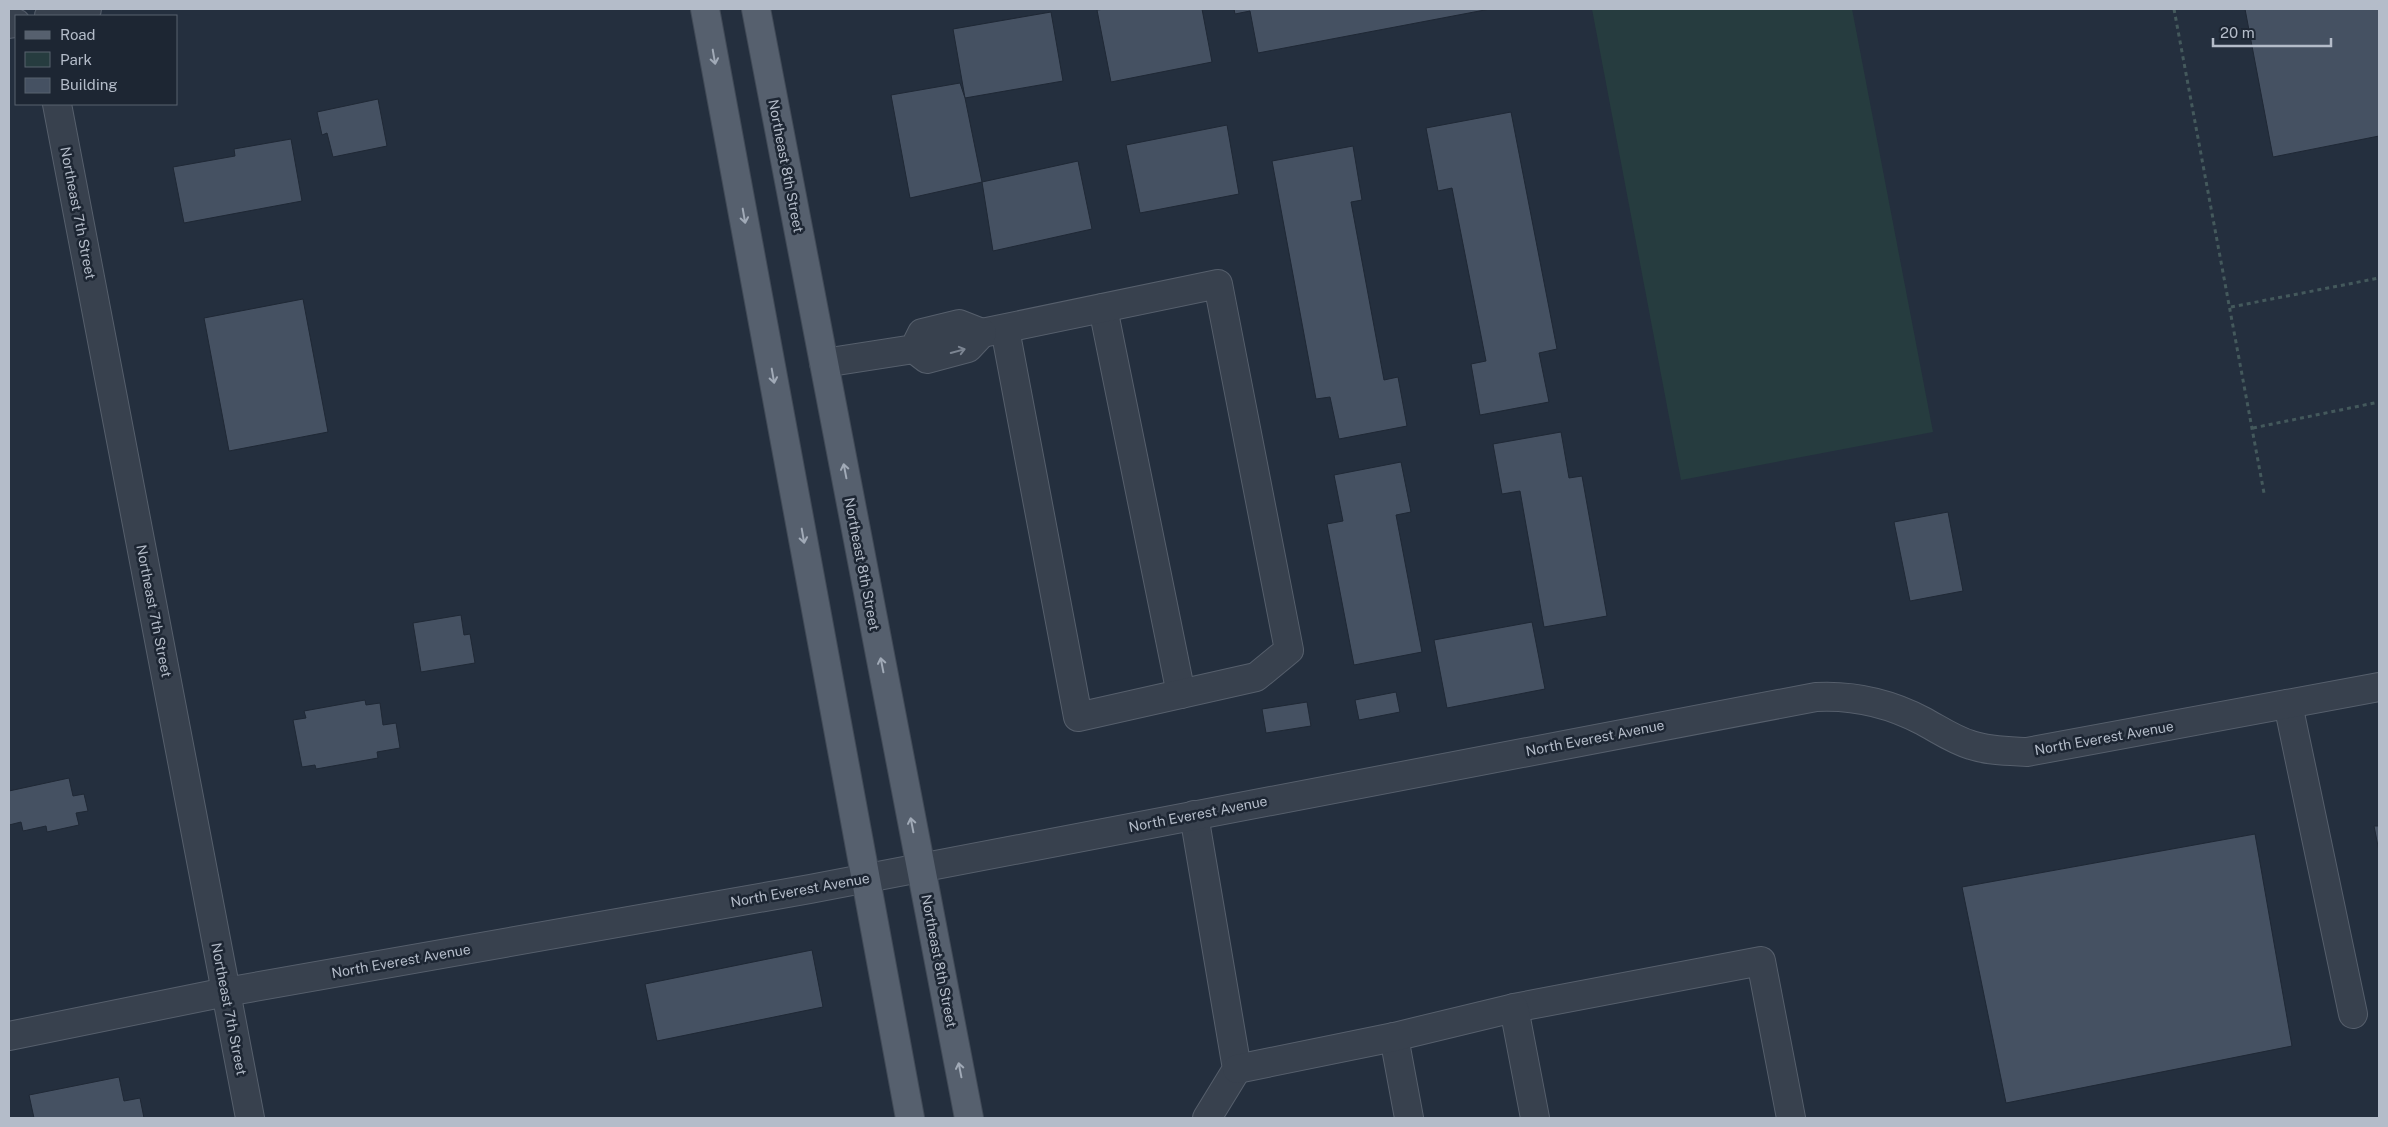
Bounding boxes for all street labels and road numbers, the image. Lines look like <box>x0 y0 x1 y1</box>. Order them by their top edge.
street label: Northeast 8th Street <box>765 98 807 234</box>
street label: Northeast 7th Street <box>57 145 99 281</box>
street label: Northeast 8th Street <box>841 496 883 632</box>
street label: Northeast 7th Street <box>133 543 175 679</box>
street label: North Everest Avenue <box>1524 717 1666 759</box>
street label: North Everest Avenue <box>2033 718 2175 758</box>
street label: North Everest Avenue <box>1127 793 1269 835</box>
street label: North Everest Avenue <box>729 870 871 910</box>
street label: Northeast 8th Street <box>918 893 960 1029</box>
street label: Northeast 7th Street <box>208 941 250 1077</box>
street label: North Everest Avenue <box>330 941 472 981</box>

